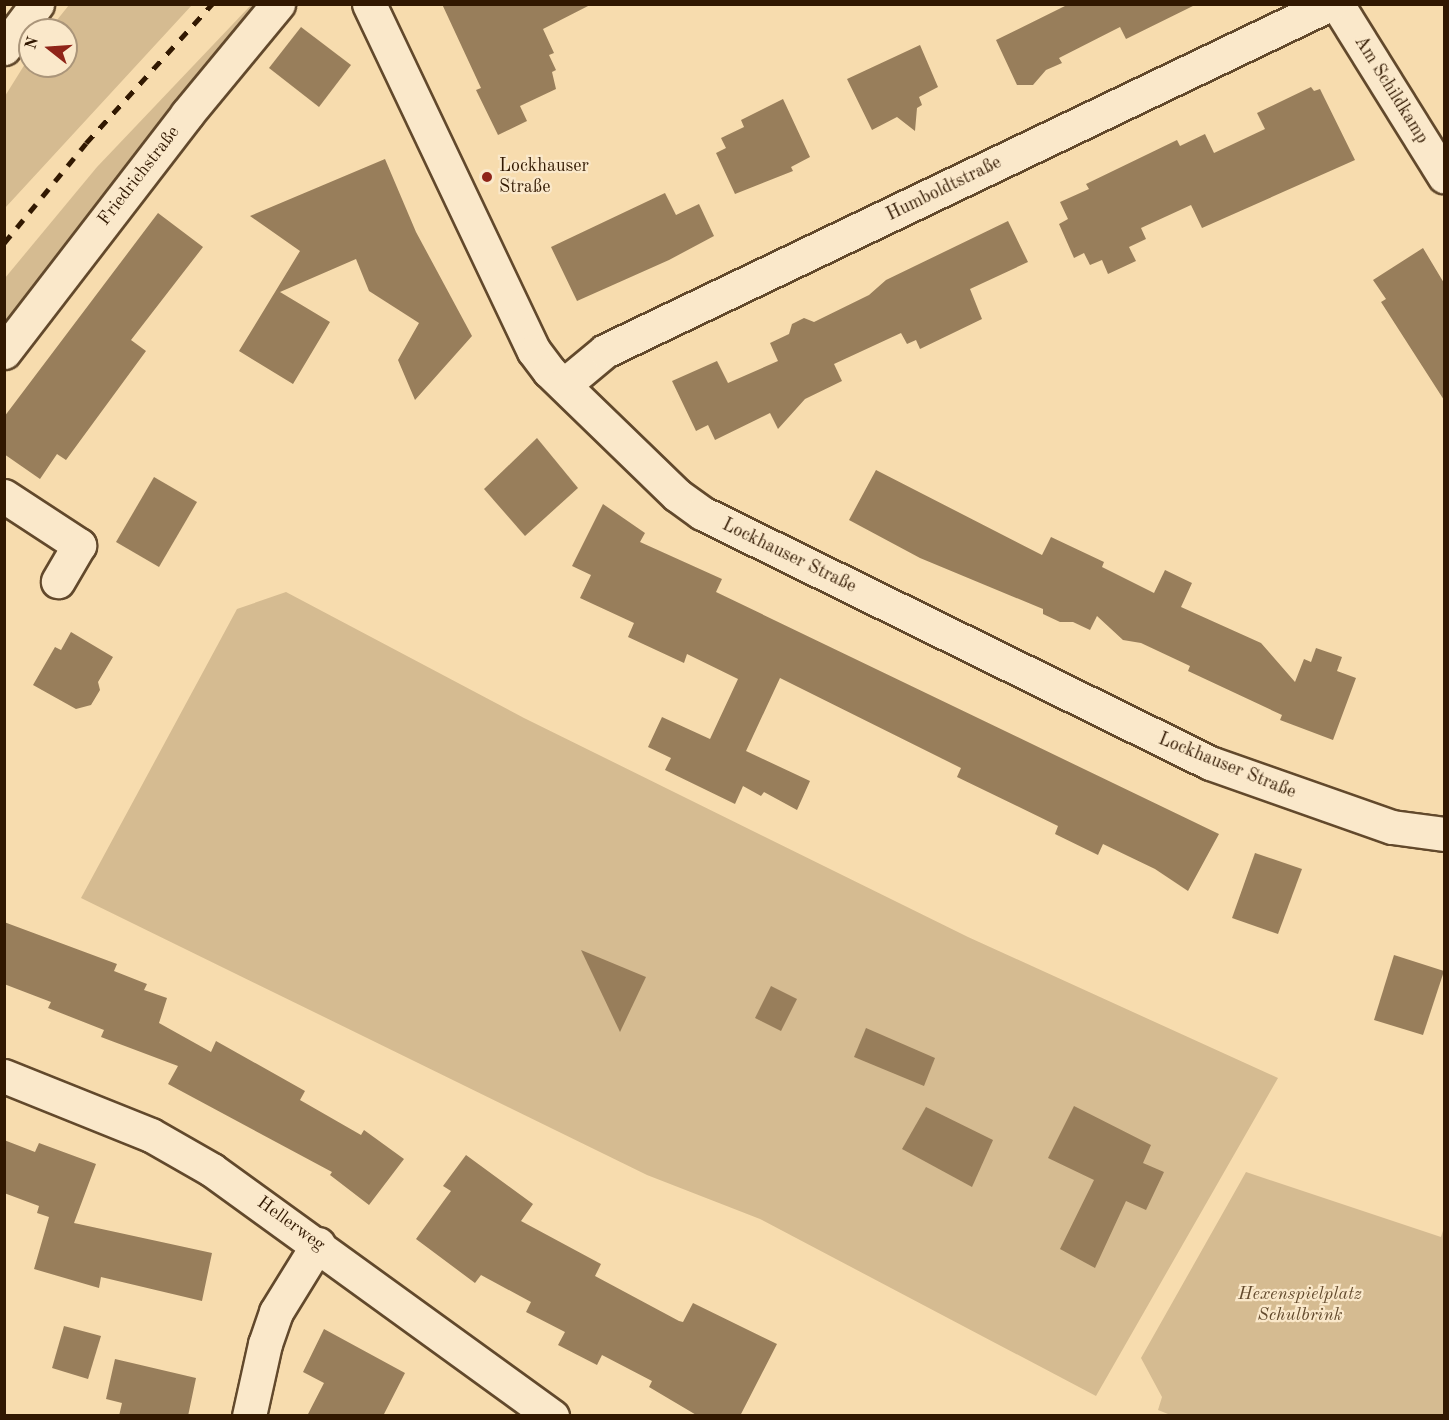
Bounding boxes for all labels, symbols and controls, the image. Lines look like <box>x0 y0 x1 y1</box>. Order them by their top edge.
north arrow <box>18 18 78 78</box>
street label: Am Schildkamp <box>1349 32 1433 148</box>
text: N <box>23 35 42 52</box>
street label: Friedrichstraße <box>94 122 184 230</box>
street label: Humboldtstraße <box>883 152 1005 226</box>
place label: Lockhauser Straße <box>499 156 589 198</box>
marker: Lockhauser Straße <box>480 170 494 184</box>
street label: Lockhauser Straße <box>718 514 860 598</box>
street label: Lockhauser Straße <box>1155 729 1299 803</box>
street label: Hellerweg <box>253 1192 329 1256</box>
park label: Hexenspielplatz Schulbrink <box>1238 1284 1362 1326</box>

